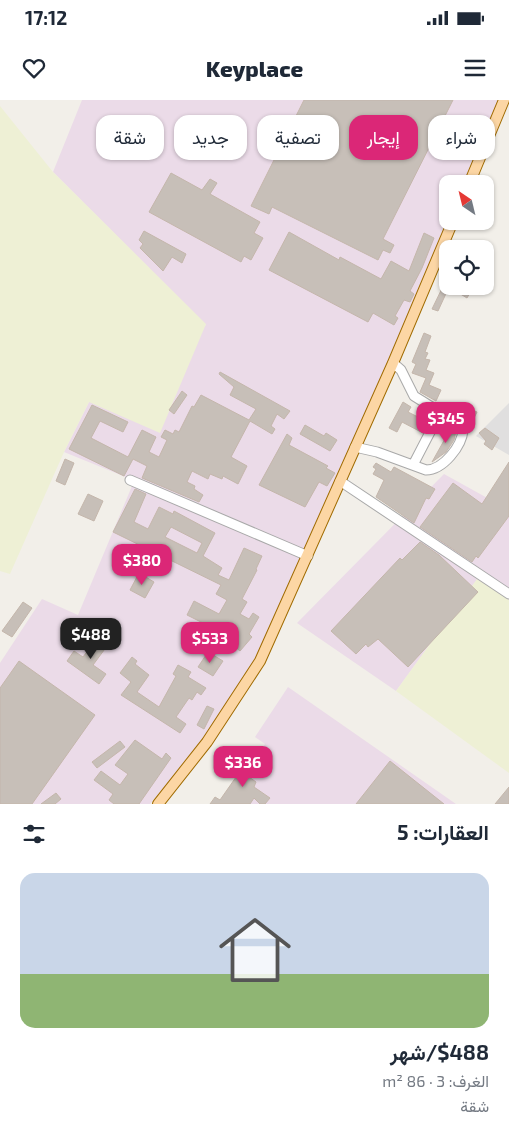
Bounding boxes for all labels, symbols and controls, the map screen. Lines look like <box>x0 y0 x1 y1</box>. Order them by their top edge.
text: 17:12 <box>25 6 67 29</box>
icon: heart <box>20 54 48 82</box>
icon: menu <box>461 54 489 82</box>
text: Keyplace <box>206 55 303 81</box>
chip: شقة <box>96 115 164 160</box>
chip: جديد <box>174 115 247 160</box>
chip: تصفية <box>257 115 339 160</box>
chip: إيجار <box>349 115 418 160</box>
chip: شراء <box>428 115 495 160</box>
north arrow <box>439 175 494 230</box>
map controls <box>439 175 494 295</box>
button: locate <box>439 240 494 295</box>
pin: $345 <box>416 402 476 444</box>
text: $345 <box>427 408 465 427</box>
pin: $380 <box>112 544 172 586</box>
text: $380 <box>123 550 161 569</box>
pin: $488 <box>61 618 121 660</box>
pin: $533 <box>180 622 240 664</box>
text: $488 <box>71 624 111 643</box>
text: $533 <box>192 628 228 647</box>
pin: $336 <box>213 746 273 788</box>
text: $336 <box>225 752 261 771</box>
text: العقارات: 5 <box>397 819 489 844</box>
icon: filters <box>20 820 48 848</box>
icon: home <box>210 905 300 995</box>
text: $488/شهر <box>390 1039 489 1064</box>
text: الغرف: 3 · 86 m² <box>382 1071 489 1090</box>
text: شقة <box>460 1096 489 1115</box>

